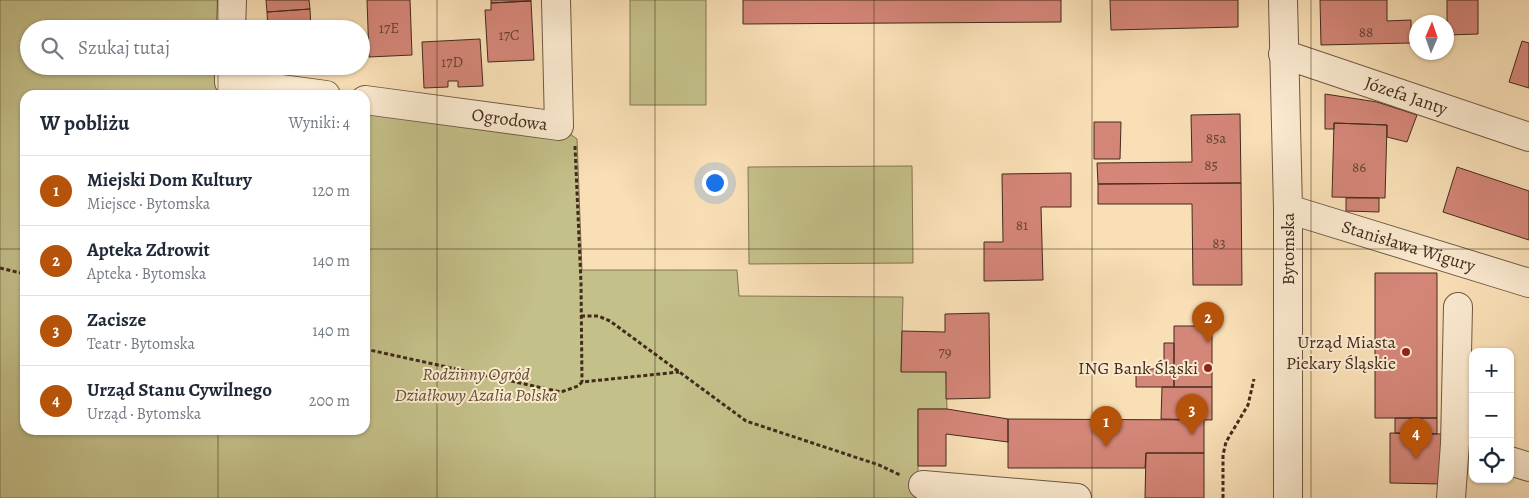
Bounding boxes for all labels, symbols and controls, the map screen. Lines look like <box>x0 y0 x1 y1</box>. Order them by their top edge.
north arrow <box>1409 15 1454 60</box>
house number: 17E <box>379 18 399 38</box>
search box <box>20 20 370 75</box>
house number: 88 <box>1359 22 1373 42</box>
house number: 17C <box>499 25 519 45</box>
icon: search <box>38 34 66 62</box>
text: Szukaj tutaj <box>78 35 170 61</box>
house number: 17D <box>441 52 463 72</box>
street label: Józefa Janty <box>1362 70 1452 121</box>
street label: Ogrodowa <box>470 102 550 136</box>
text: W pobliżu <box>40 109 129 137</box>
text: Wyniki: 4 <box>288 112 350 134</box>
house number: 85a <box>1206 128 1226 148</box>
house number: 85 <box>1204 155 1218 175</box>
house number: 86 <box>1352 157 1366 177</box>
text: Miejski Dom Kultury <box>87 167 252 193</box>
your location <box>702 170 728 196</box>
text: 1 <box>53 180 59 202</box>
text: 120 m <box>312 180 350 202</box>
text: Miejsce · Bytomska <box>87 193 210 215</box>
street label: Bytomska <box>1276 212 1300 285</box>
street label: Stanisława Wigury <box>1339 214 1479 278</box>
house number: 81 <box>1016 215 1028 235</box>
house number: 83 <box>1212 233 1226 253</box>
text: Apteka Zdrowit <box>87 237 210 263</box>
text: 2 <box>52 250 60 272</box>
text: 140 m <box>312 250 350 272</box>
text: Apteka · Bytomska <box>87 263 206 285</box>
pin: 2 <box>1192 302 1224 343</box>
text: Zacisze <box>87 307 146 333</box>
text: 3 <box>53 320 59 342</box>
text: 140 m <box>312 320 350 342</box>
place label: Urząd Miasta Piekary Śląskie <box>1286 330 1397 375</box>
text: Teatr · Bytomska <box>87 333 195 355</box>
house number: 79 <box>938 342 952 362</box>
marker: Urząd Miasta Piekary Śląskie <box>1400 346 1412 358</box>
map controls <box>1469 348 1514 483</box>
button: + <box>1469 348 1514 393</box>
place label: ING Bank Śląski <box>1078 356 1198 380</box>
park label: Rodzinny Ogród Działkowy Azalia Polska <box>394 362 558 407</box>
marker: ING Bank Śląski <box>1202 362 1214 374</box>
text: Urząd Stanu Cywilnego <box>87 377 272 403</box>
text: 4 <box>52 390 60 412</box>
text: 200 m <box>309 390 350 412</box>
button: − <box>1469 393 1514 438</box>
pin: 3 <box>1176 394 1208 435</box>
text: Urząd · Bytomska <box>87 403 201 425</box>
pin: 1 <box>1090 406 1122 447</box>
pin: 4 <box>1400 418 1432 459</box>
button: locate <box>1469 438 1514 483</box>

